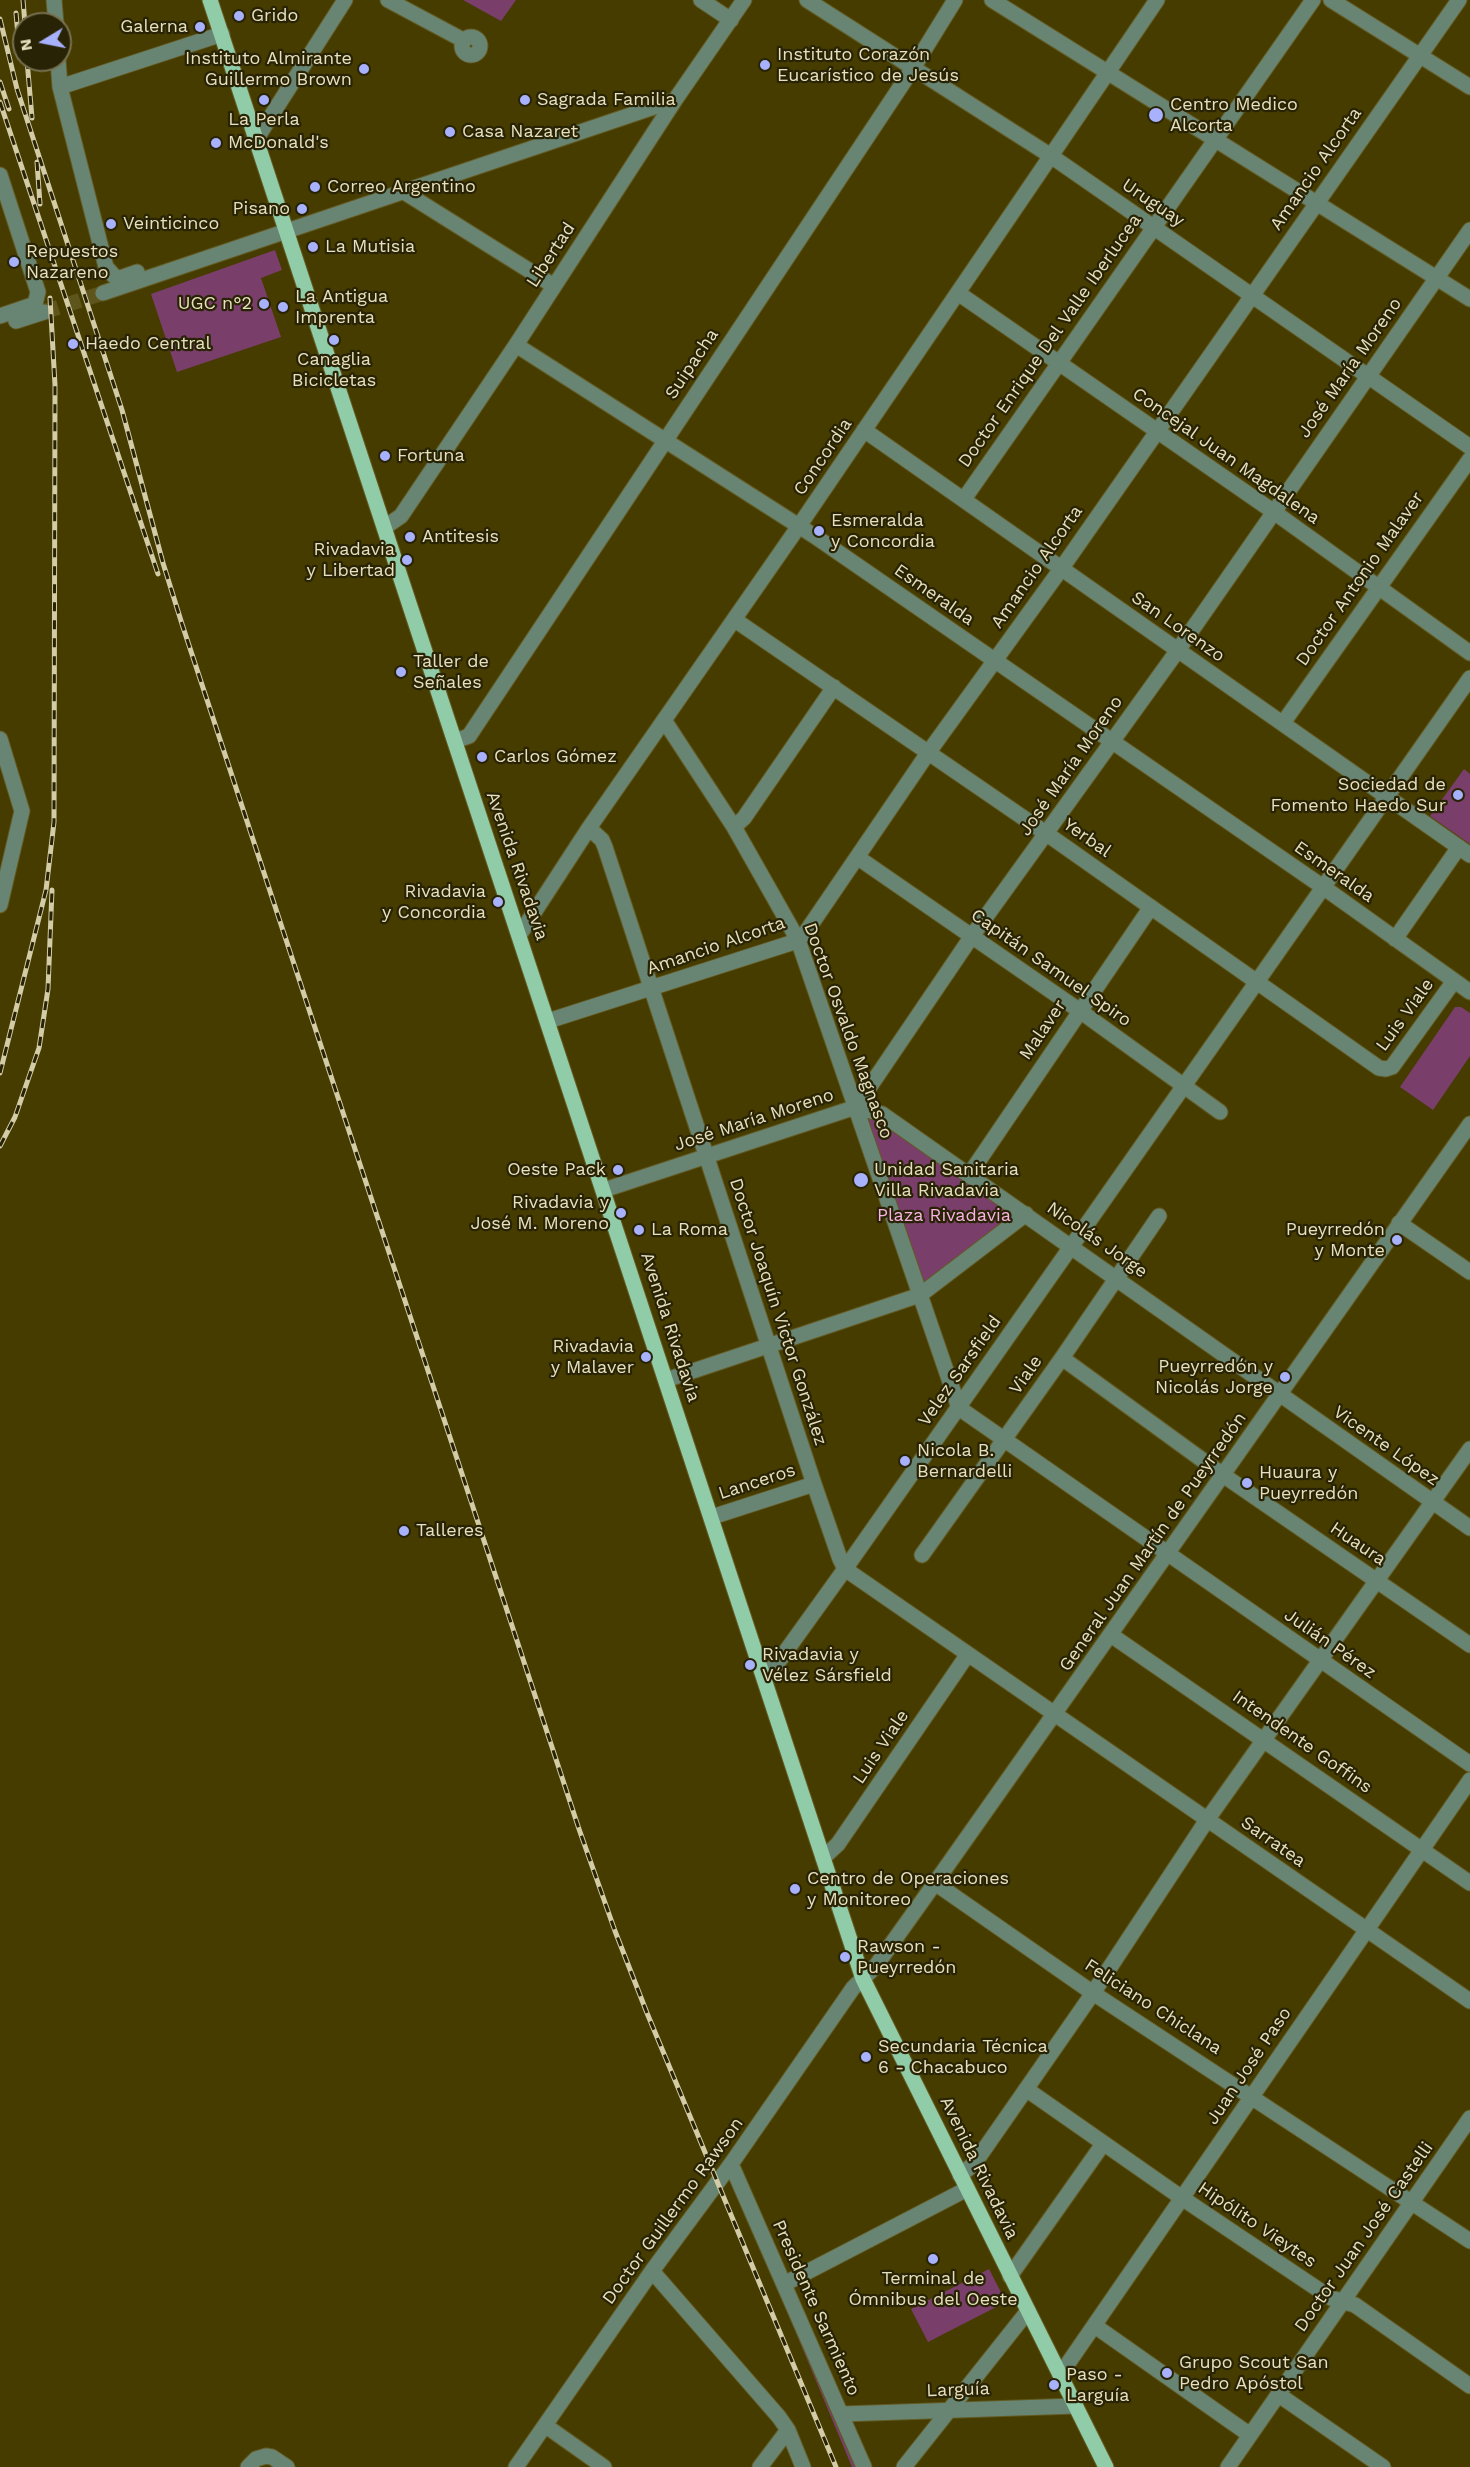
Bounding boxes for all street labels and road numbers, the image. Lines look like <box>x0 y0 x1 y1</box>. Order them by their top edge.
street label: Amancio Alcorta <box>1266 103 1366 235</box>
street label: Uruguay <box>1118 174 1188 232</box>
street label: Doctor Enrique Del Valle Iberlucea <box>954 210 1146 472</box>
street label: Libertad <box>522 218 580 292</box>
street label: José María Moreno <box>1293 294 1407 442</box>
street label: Suipacha <box>661 325 723 403</box>
street label: Concejal Juan Magdalena <box>1128 383 1324 529</box>
street label: Concordia <box>789 414 857 500</box>
street label: Doctor Antonio Malaver <box>1292 488 1428 670</box>
street label: Amancio Alcorta <box>987 501 1087 633</box>
street label: Esmeralda <box>890 560 978 630</box>
street label: San Lorenzo <box>1127 587 1229 667</box>
street label: José María Moreno <box>1014 692 1128 840</box>
street label: Avenida Rivadavia <box>481 789 553 943</box>
street label: Yerbal <box>1059 814 1115 862</box>
street label: Esmeralda <box>1290 837 1378 907</box>
street label: Capitán Samuel Spiro <box>967 904 1135 1032</box>
street label: Amancio Alcorta <box>644 912 788 980</box>
street label: Doctor Osvaldo Magnasco <box>799 920 897 1142</box>
street label: Luis Viale <box>1371 974 1439 1056</box>
street label: Malaver <box>1015 996 1071 1064</box>
street label: José María Moreno <box>672 1084 836 1156</box>
street label: Doctor Joaquín Victor González <box>724 1176 832 1448</box>
street label: Nicolás Jorge <box>1043 1197 1151 1283</box>
street label: Avenida Rivadavia <box>636 1249 704 1405</box>
street label: Velez Sarsfield <box>914 1312 1006 1430</box>
street label: Viale <box>1005 1351 1047 1399</box>
street label: Vicente López <box>1329 1401 1443 1491</box>
street label: General Juan Martín de Pueyrredón <box>1055 1408 1251 1676</box>
street label: Lanceros <box>716 1459 798 1505</box>
street label: Huaura <box>1326 1518 1390 1570</box>
street label: Julián Pérez <box>1280 1604 1380 1684</box>
street label: Intendente Goffins <box>1228 1686 1376 1798</box>
street label: Luis Viale <box>848 1706 914 1788</box>
street label: Sarratea <box>1237 1812 1309 1872</box>
street label: Feliciano Chiclana <box>1080 1955 1226 2059</box>
street label: Juan José Paso <box>1202 2003 1296 2129</box>
street label: Avenida Rivadavia <box>935 2093 1023 2243</box>
street label: Doctor Guillermo Rawson <box>598 2113 748 2309</box>
street label: Doctor Juan José Castelli <box>1290 2138 1438 2336</box>
street label: Hipólito Vieytes <box>1194 2177 1320 2273</box>
street label: Presidente Sarmiento <box>767 2217 865 2399</box>
street label: Larguía <box>926 2378 990 2402</box>

